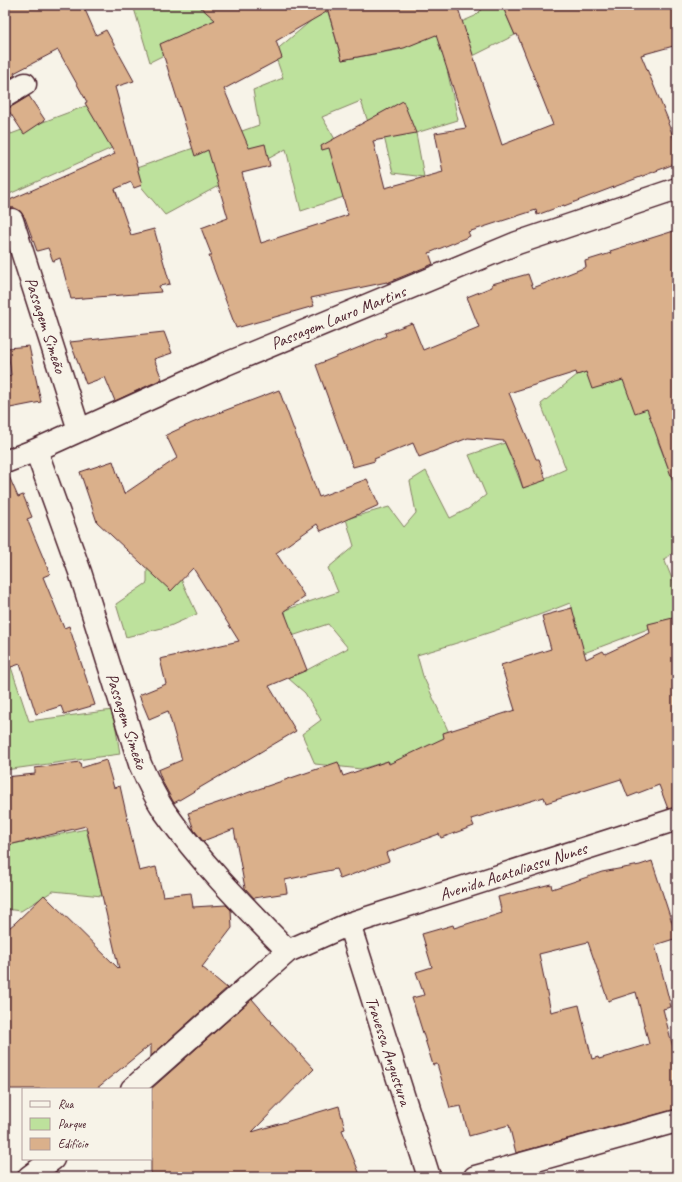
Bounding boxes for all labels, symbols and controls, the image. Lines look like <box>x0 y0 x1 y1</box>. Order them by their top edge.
street label: Passagem Simeão <box>20 275 71 377</box>
street label: Passagem Lauro Martins <box>268 280 411 354</box>
street label: Passagem Simeão <box>101 671 152 773</box>
street label: Avenida Acataliassu Nunes <box>437 837 592 905</box>
street label: Travessa Angustura <box>361 994 417 1110</box>
legend <box>22 1088 152 1160</box>
text: Rua <box>58 1096 75 1112</box>
text: Parque <box>58 1116 87 1132</box>
text: Edifício <box>58 1136 90 1152</box>

